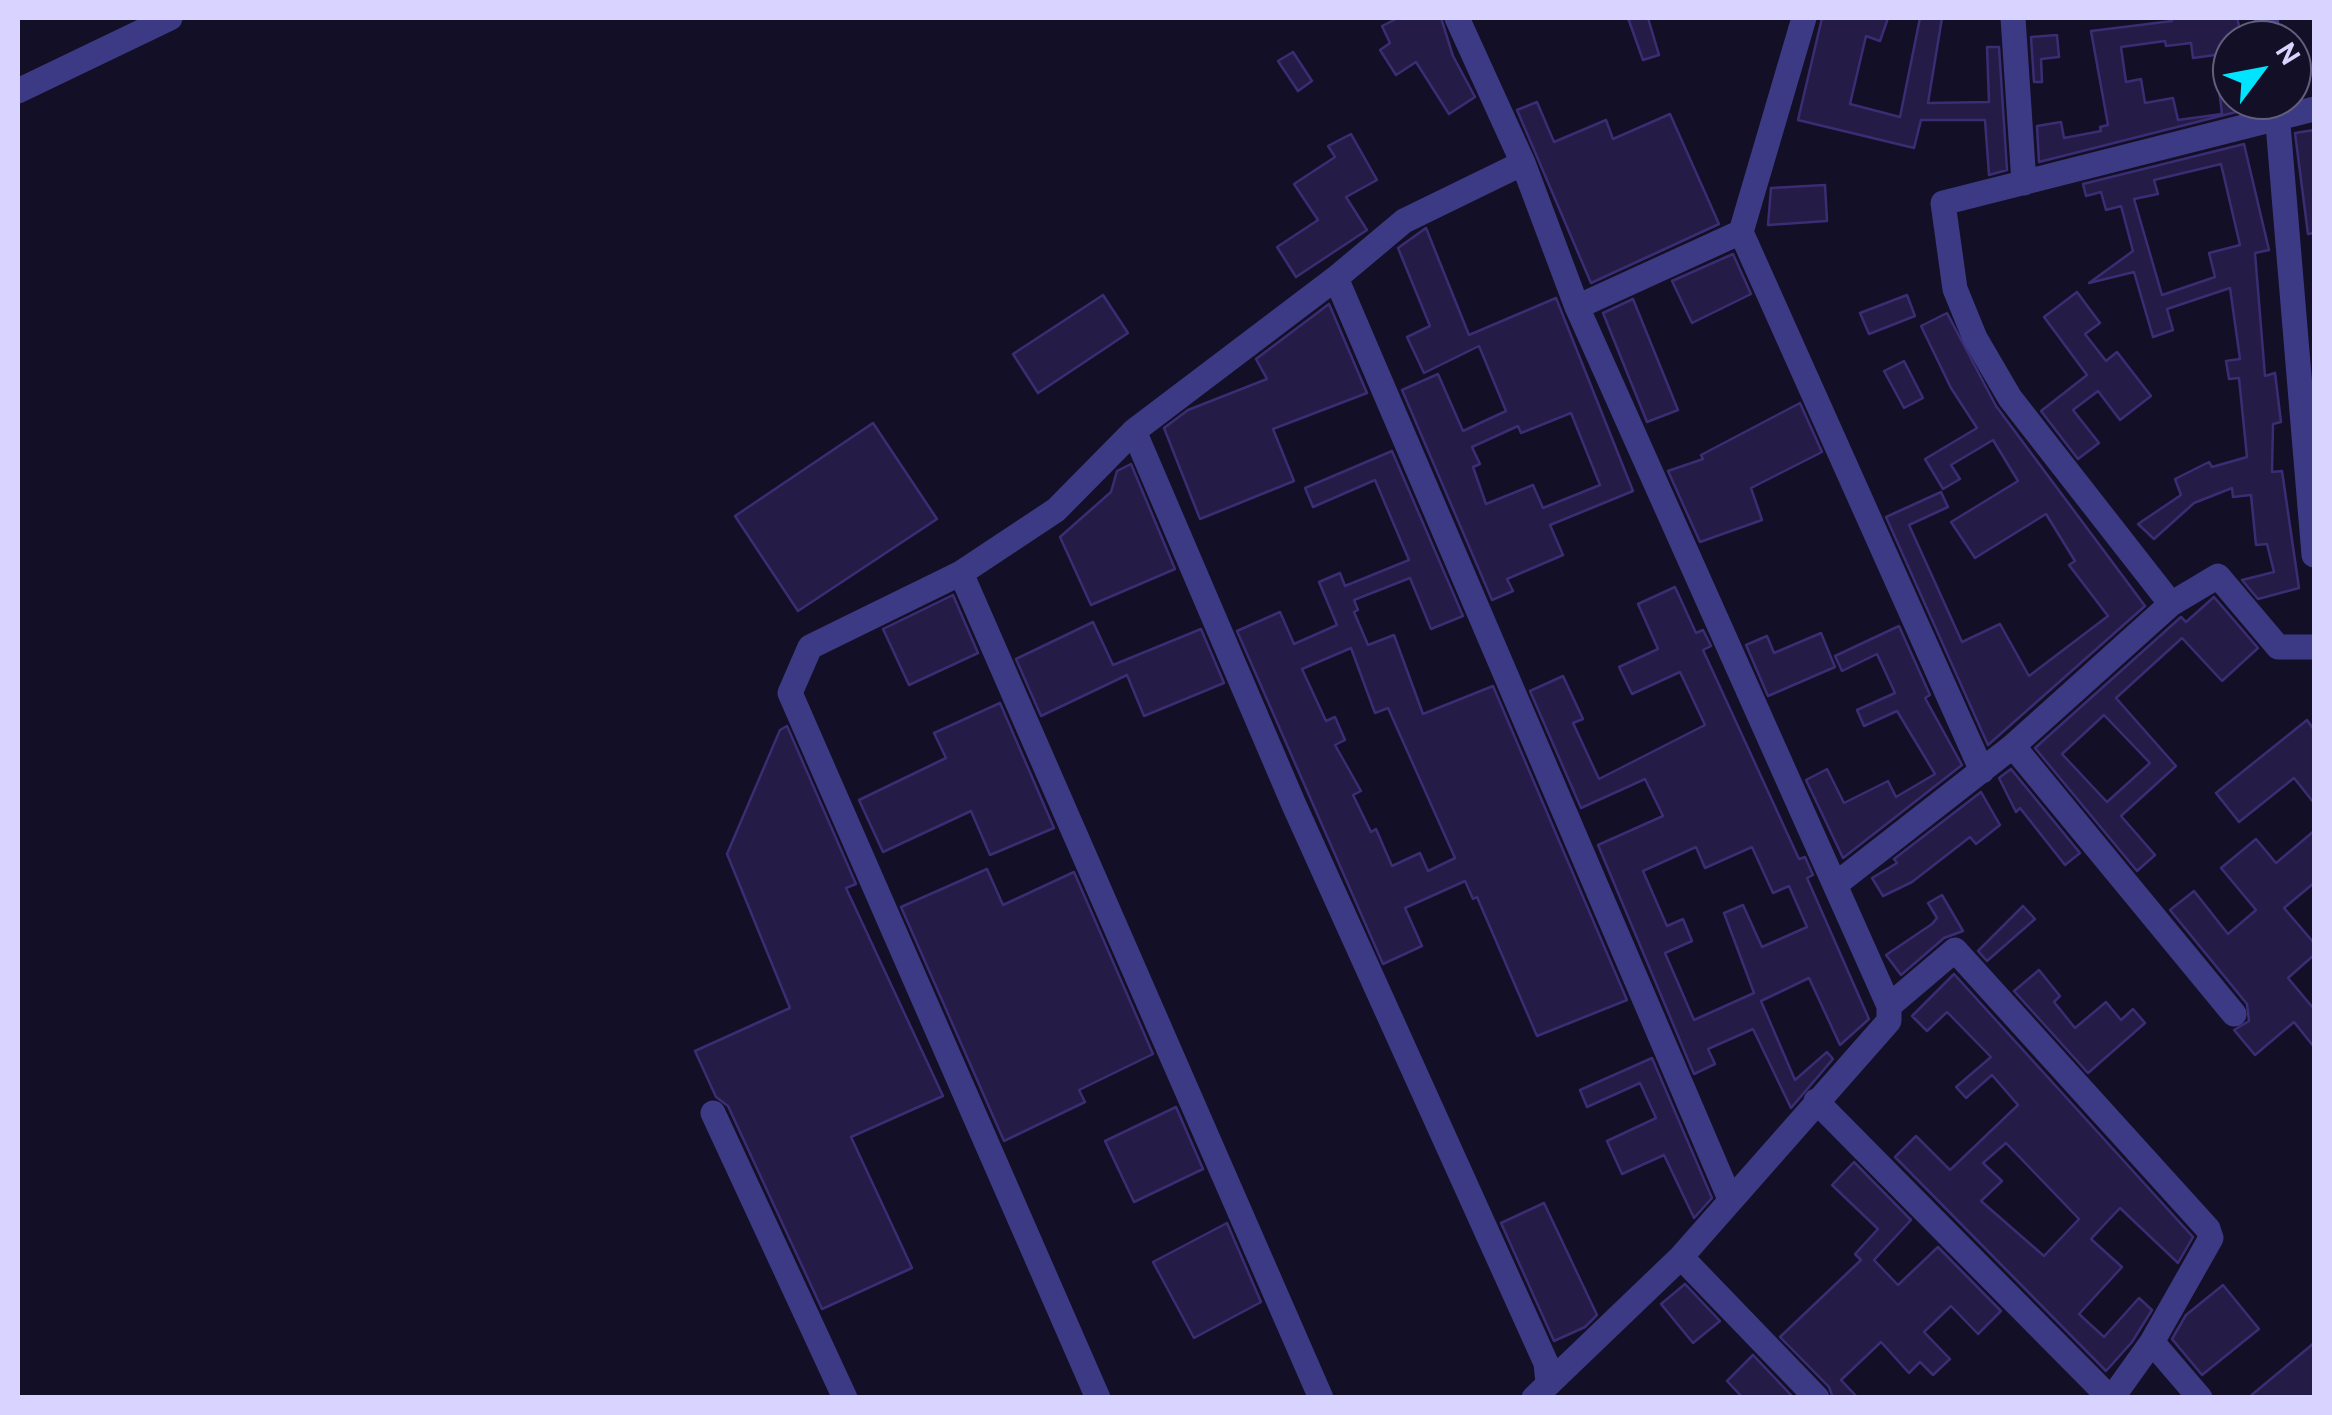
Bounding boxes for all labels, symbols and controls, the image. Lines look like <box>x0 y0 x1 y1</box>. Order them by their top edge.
north arrow <box>2212 20 2312 120</box>
text: N <box>2265 37 2306 73</box>

